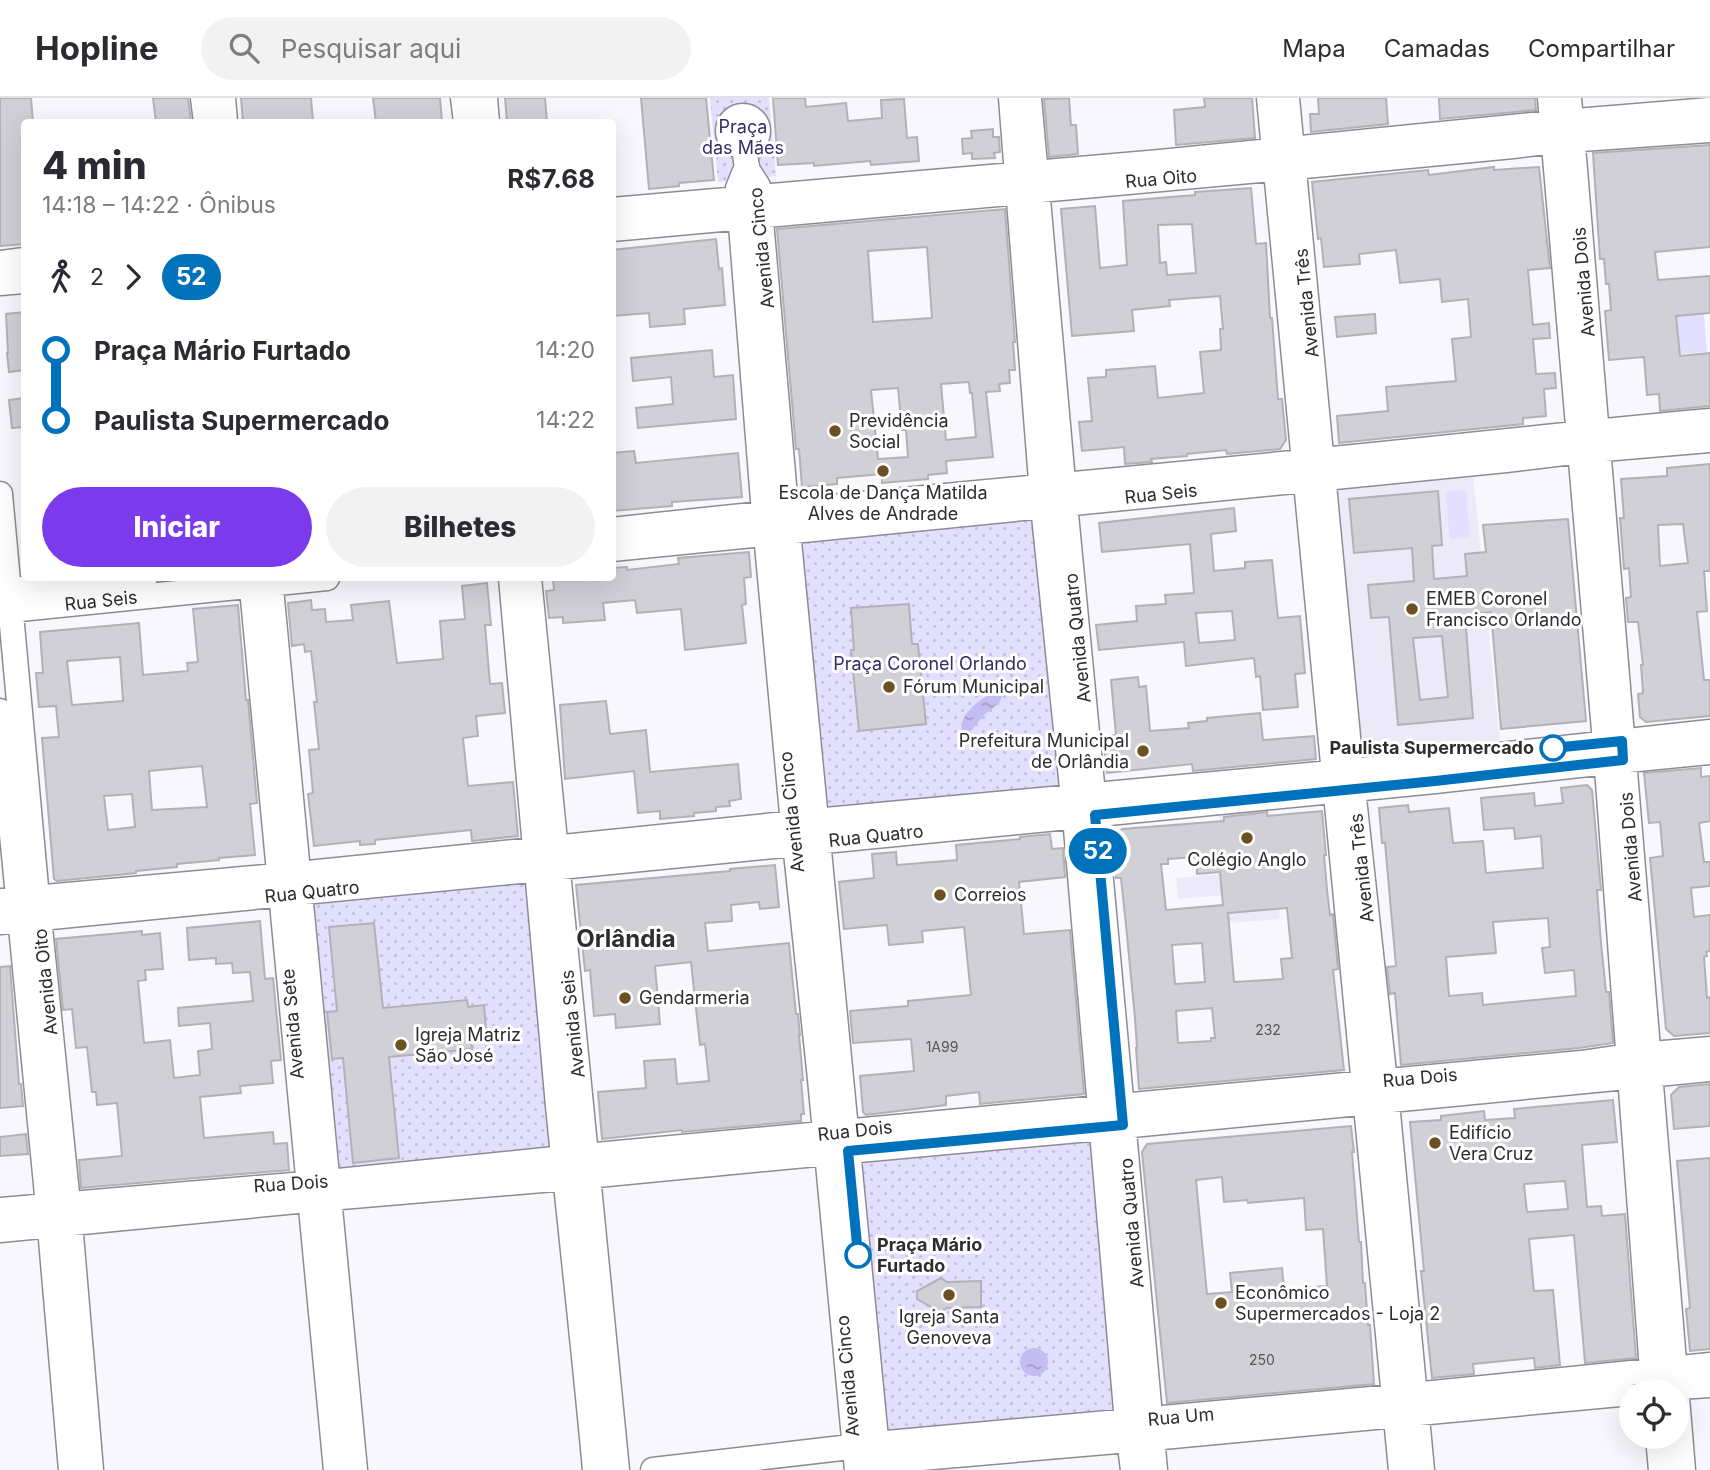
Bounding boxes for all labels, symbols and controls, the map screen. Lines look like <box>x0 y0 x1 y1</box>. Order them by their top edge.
search box <box>201 17 691 80</box>
text: Hopline <box>35 28 159 68</box>
icon: search <box>225 29 263 67</box>
text: Pesquisar aqui <box>281 33 461 64</box>
text: Mapa <box>1282 34 1346 63</box>
text: Camadas <box>1384 34 1490 63</box>
text: Compartilhar <box>1528 34 1675 63</box>
park label: Praça das Mães <box>702 116 784 158</box>
text: 4 min <box>42 142 147 188</box>
text: R$7.68 <box>507 163 595 194</box>
street label: Rua Oito <box>1124 165 1198 192</box>
street label: Avenida Cinco <box>745 186 778 310</box>
text: 14:18 – 14:22 · Ônibus <box>42 191 276 219</box>
street label: Avenida Dois <box>1568 226 1599 338</box>
street label: Avenida Três <box>1290 247 1323 359</box>
icon: walk <box>42 258 80 296</box>
icon: forward <box>114 258 152 296</box>
text: 52 <box>176 262 207 291</box>
text: 2 <box>90 263 104 291</box>
text: Praça Mário Furtado <box>94 335 351 366</box>
text: 14:20 <box>536 336 595 364</box>
text: Paulista Supermercado <box>94 405 389 436</box>
text: 14:22 <box>536 406 595 434</box>
place label: Previdência Social <box>849 410 949 452</box>
marker: Previdência Social <box>827 423 843 439</box>
marker: Escola de Dança Matilda Alves de Andrade <box>875 463 891 479</box>
street label: Rua Seis <box>1123 479 1199 508</box>
place label: Escola de Dança Matilda Alves de Andrade <box>779 482 987 524</box>
button: Iniciar <box>42 487 312 567</box>
button: Bilhetes <box>326 487 595 567</box>
street label: Avenida Quatro <box>1060 572 1095 704</box>
street label: Rua Seis <box>63 586 139 615</box>
place label: EMEB Coronel Francisco Orlando <box>1426 588 1582 630</box>
marker: EMEB Coronel Francisco Orlando <box>1404 601 1420 617</box>
park label: Praça Coronel Orlando <box>833 653 1027 674</box>
place label: Fórum Municipal <box>903 676 1044 697</box>
marker: Fórum Municipal <box>881 679 897 695</box>
place label: Prefeitura Municipal de Orlândia <box>959 730 1129 772</box>
marker: Paulista Supermercado <box>1540 735 1566 761</box>
place label: Paulista Supermercado <box>1330 737 1534 758</box>
marker: Prefeitura Municipal de Orlândia <box>1135 743 1151 759</box>
street label: Avenida Cinco <box>775 750 808 874</box>
street label: Avenida Dois <box>1615 791 1646 903</box>
street label: Avenida Três <box>1345 812 1378 924</box>
street label: Rua Quatro <box>828 820 924 851</box>
line badge: 52 <box>1066 828 1130 874</box>
marker: Colégio Anglo <box>1239 830 1255 846</box>
text: 52 <box>1083 836 1113 865</box>
place label: Colégio Anglo <box>1187 849 1307 870</box>
street label: Rua Quatro <box>264 876 360 907</box>
place label: Correios <box>954 884 1027 905</box>
marker: Correios <box>932 887 948 903</box>
district label: Orlândia <box>576 924 676 953</box>
street label: Avenida Oito <box>29 928 62 1036</box>
street label: Avenida Sete <box>277 968 308 1080</box>
street label: Avenida Seis <box>556 969 589 1079</box>
place label: Gendarmeria <box>639 987 750 1008</box>
marker: Gendarmeria <box>617 990 633 1006</box>
house number: 232 <box>1255 1021 1281 1038</box>
place label: Igreja Matriz São José <box>415 1024 521 1066</box>
marker: Igreja Matriz São José <box>393 1037 409 1053</box>
house number: 1A99 <box>926 1038 958 1055</box>
street label: Rua Dois <box>1382 1064 1458 1091</box>
street label: Rua Dois <box>817 1116 893 1145</box>
place label: Edifício Vera Cruz <box>1449 1122 1533 1164</box>
marker: Edifício Vera Cruz <box>1427 1135 1443 1151</box>
street label: Avenida Quatro <box>1115 1157 1148 1289</box>
street label: Rua Dois <box>253 1170 329 1197</box>
place label: Praça Mário Furtado <box>877 1234 982 1276</box>
marker: Praça Mário Furtado <box>845 1242 871 1268</box>
place label: Econômico Supermercados - Loja 2 <box>1235 1282 1440 1324</box>
marker: Igreja Santa Genoveva <box>941 1287 957 1303</box>
marker: Econômico Supermercados - Loja 2 <box>1213 1295 1229 1311</box>
place label: Igreja Santa Genoveva <box>899 1306 999 1348</box>
street label: Avenida Cinco <box>832 1314 863 1438</box>
house number: 250 <box>1249 1351 1275 1368</box>
map controls <box>1619 1379 1689 1449</box>
button: locate <box>1619 1379 1689 1449</box>
street label: Rua Um <box>1147 1403 1215 1430</box>

